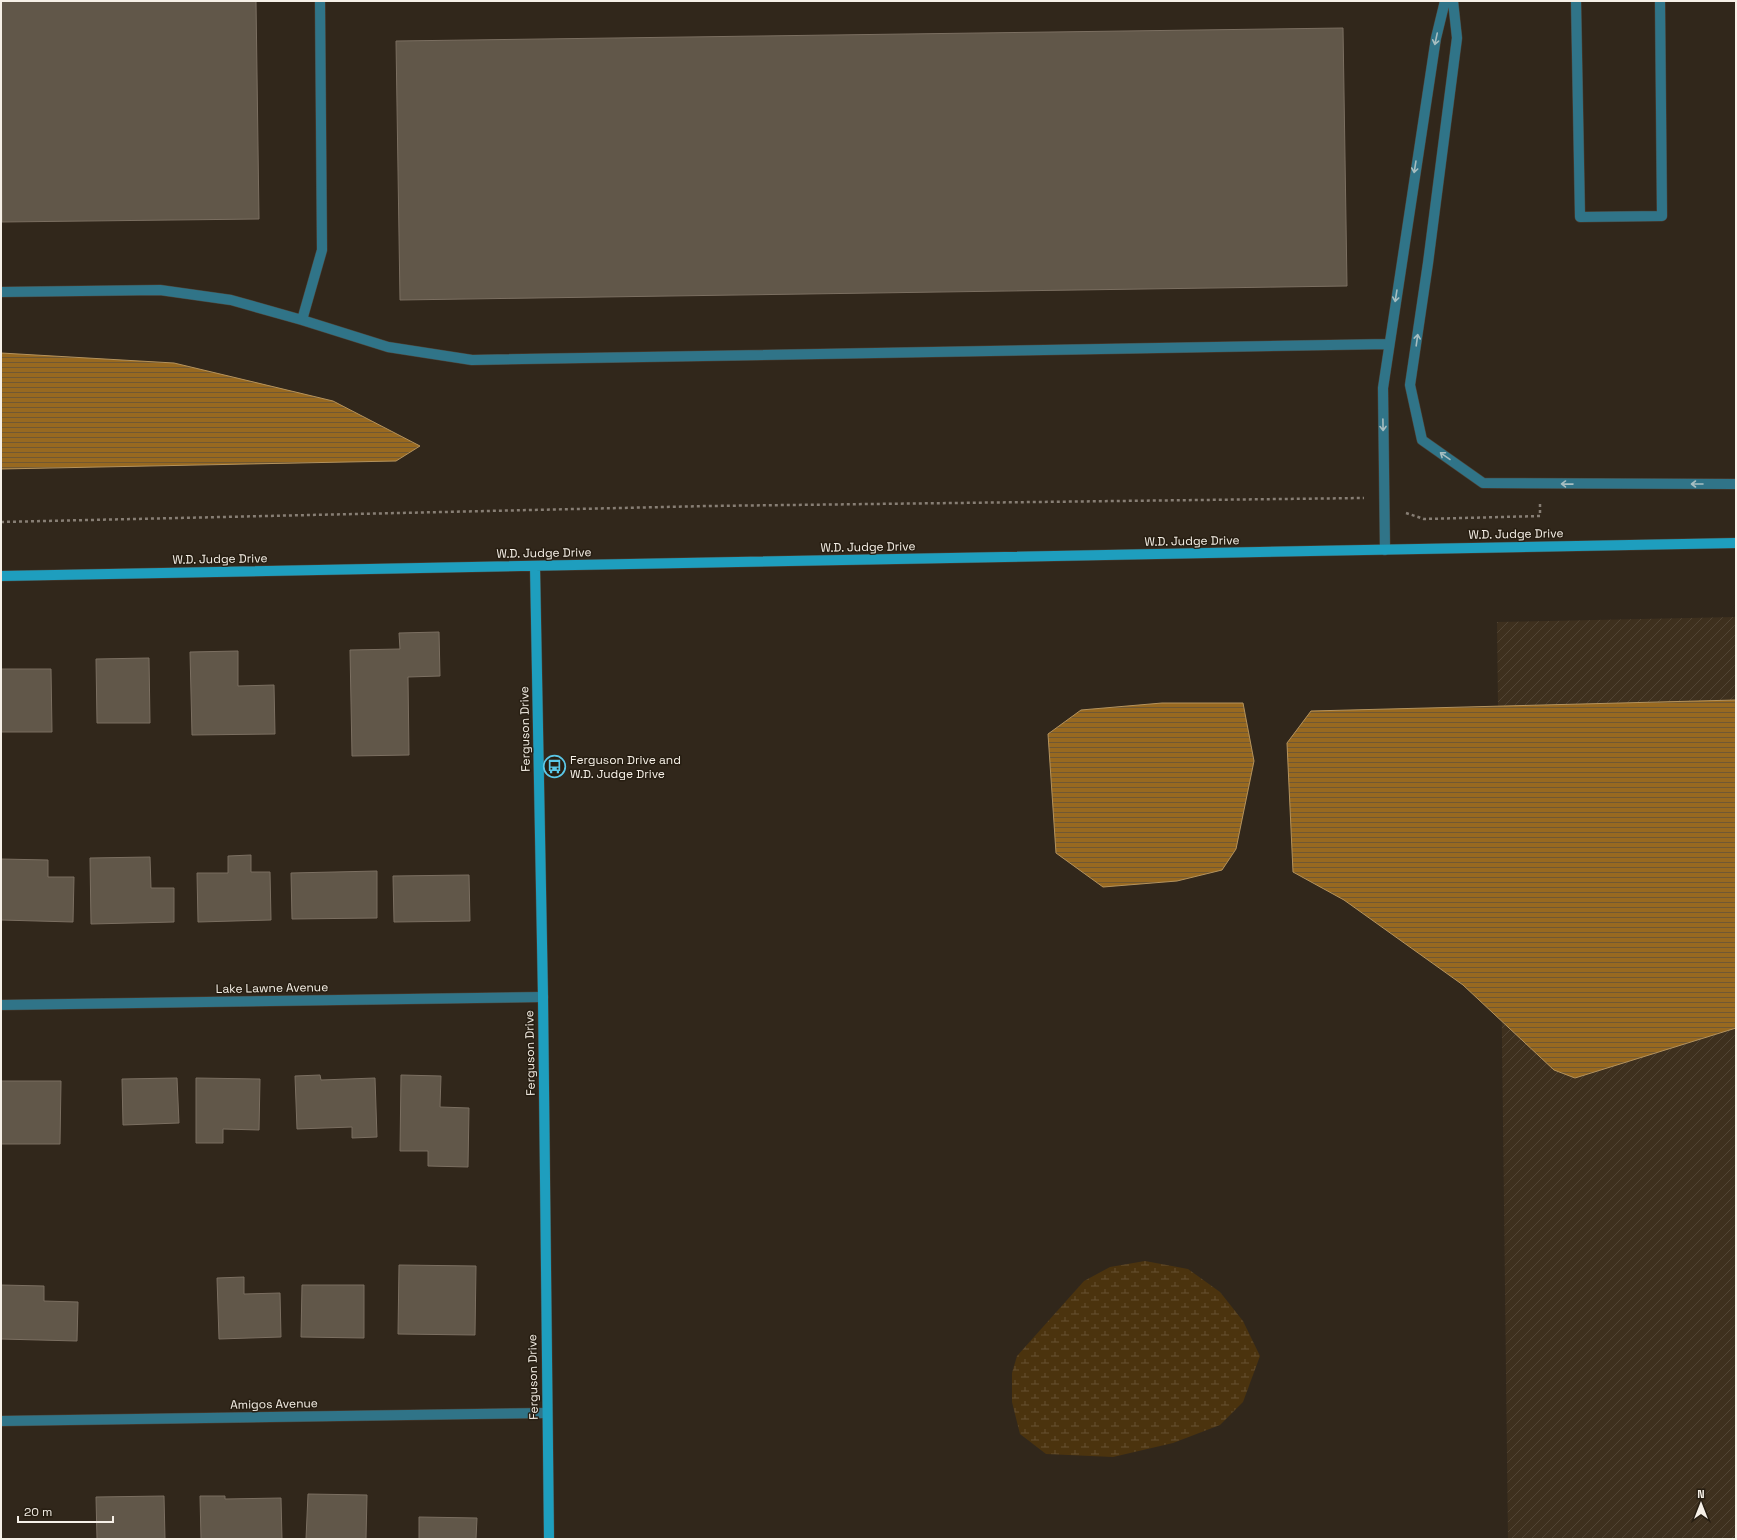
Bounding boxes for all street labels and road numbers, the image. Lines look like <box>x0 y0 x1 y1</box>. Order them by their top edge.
street label: W.D. Judge Drive <box>1468 525 1564 543</box>
street label: W.D. Judge Drive <box>1144 532 1240 550</box>
street label: W.D. Judge Drive <box>820 538 916 556</box>
street label: W.D. Judge Drive <box>496 544 592 562</box>
street label: W.D. Judge Drive <box>172 550 268 568</box>
street label: Ferguson Drive <box>516 686 534 772</box>
street label: Lake Lawne Avenue <box>216 979 328 997</box>
street label: Ferguson Drive <box>521 1010 539 1096</box>
street label: Ferguson Drive <box>524 1334 542 1420</box>
street label: Amigos Avenue <box>230 1395 318 1413</box>

